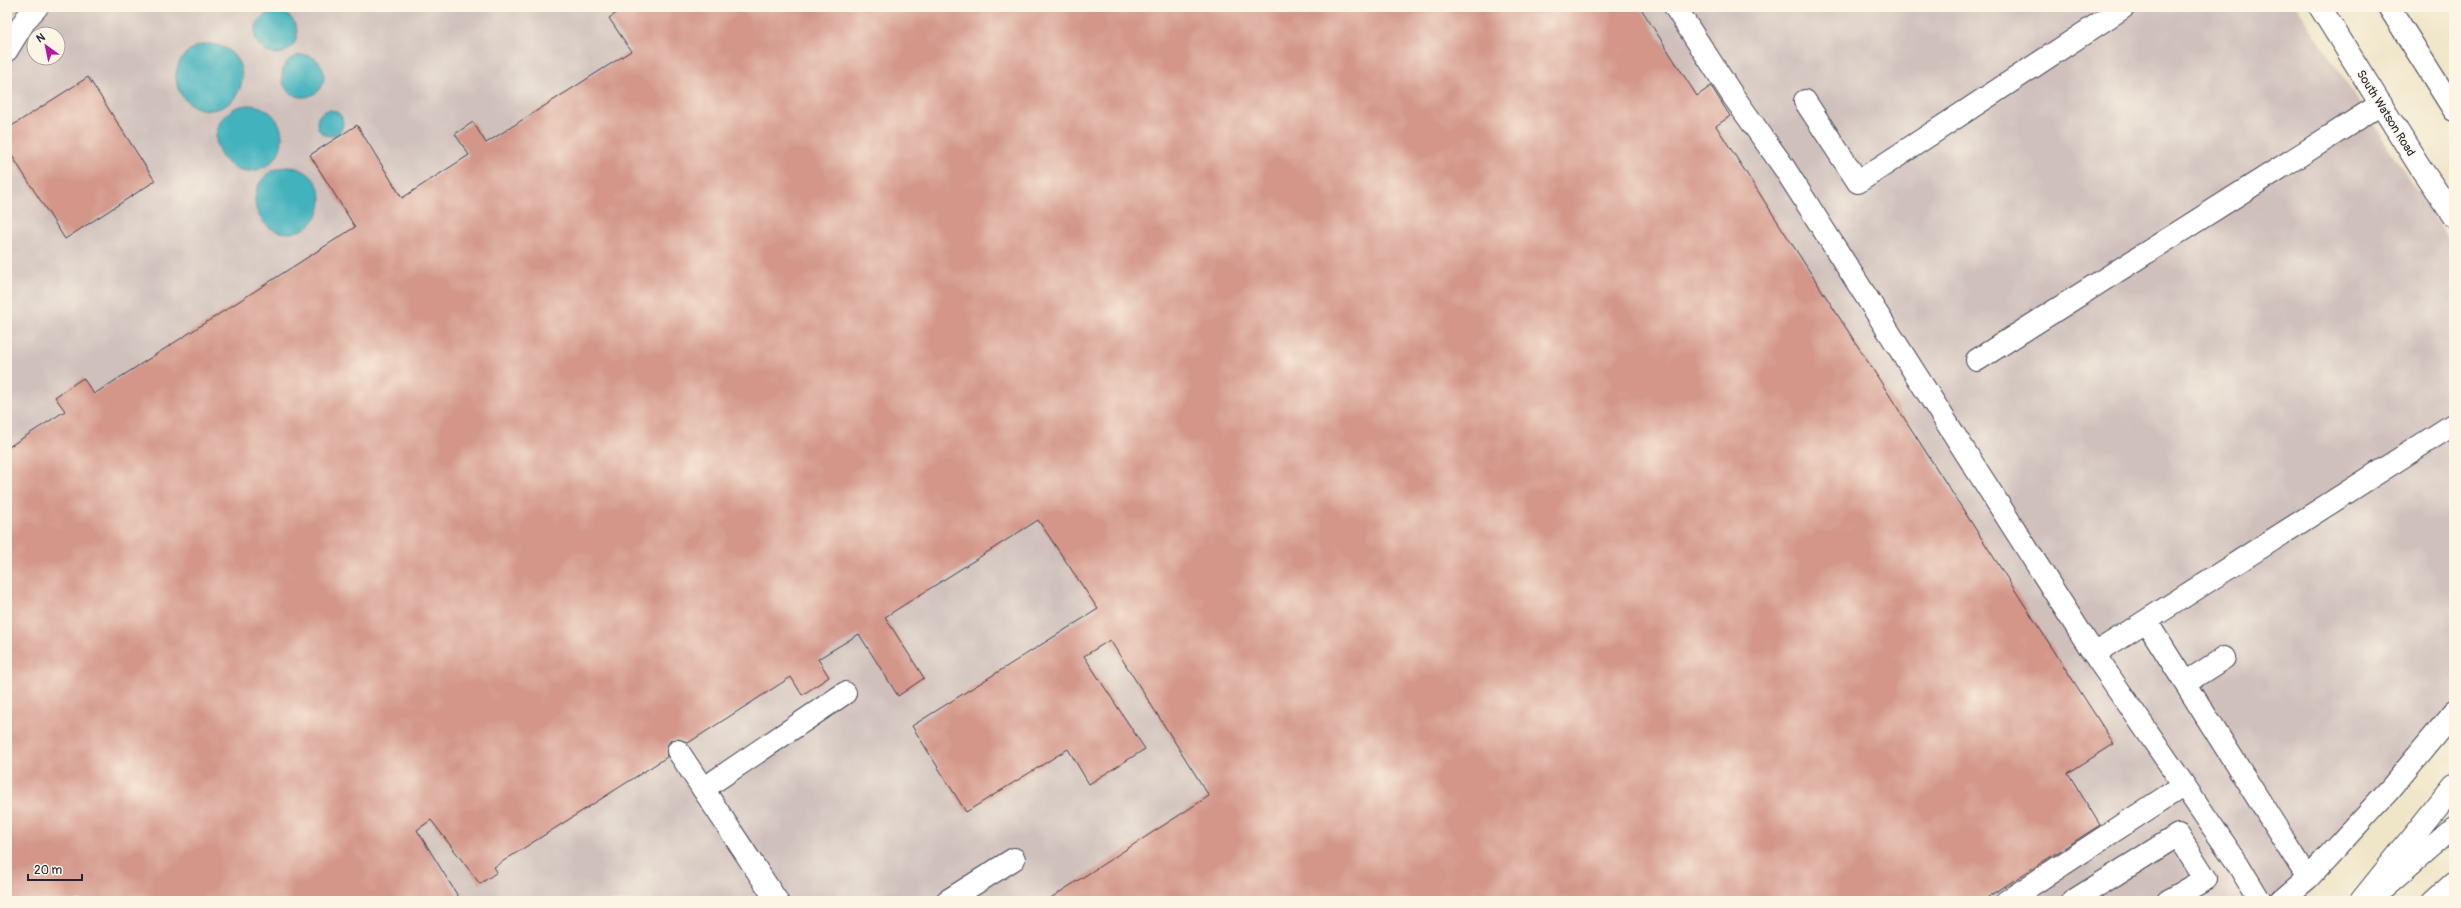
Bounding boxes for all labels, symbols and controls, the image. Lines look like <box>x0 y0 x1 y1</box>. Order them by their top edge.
north arrow <box>26 26 66 66</box>
text: N <box>34 30 48 46</box>
street label: South Watson Road <box>2353 67 2418 159</box>
scale bar <box>28 856 82 882</box>
text: 20 m <box>34 863 63 878</box>

